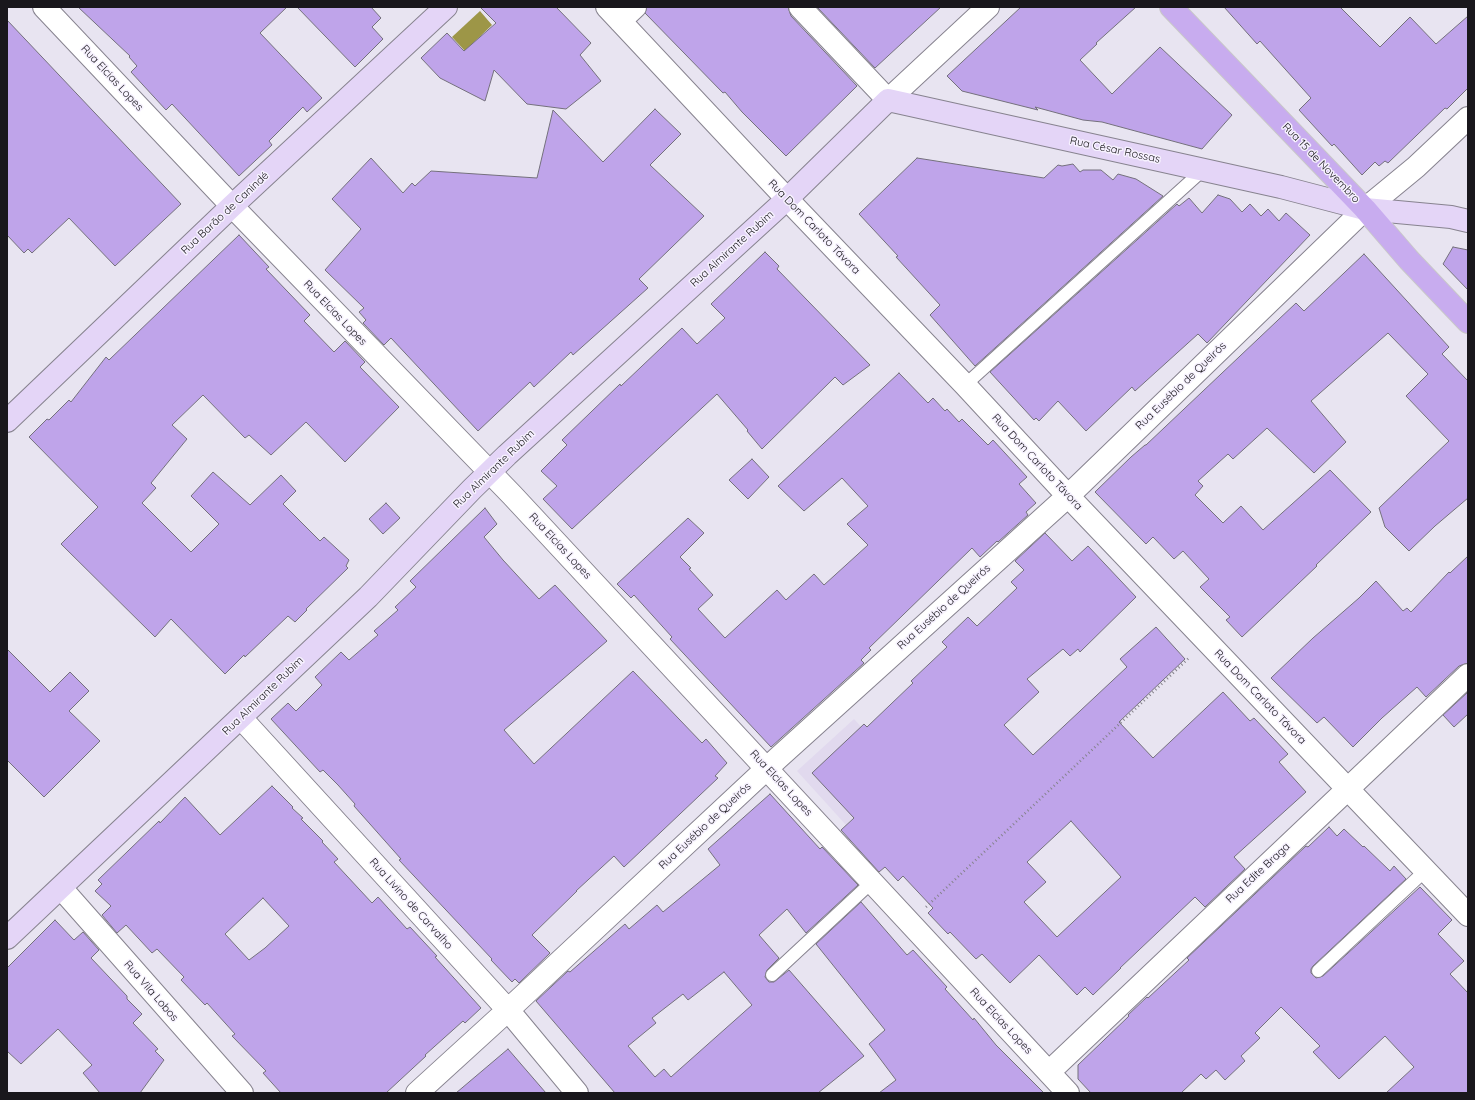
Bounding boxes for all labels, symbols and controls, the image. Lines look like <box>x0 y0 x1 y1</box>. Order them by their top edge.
street label: Rua Elcias Lopes <box>78 42 146 114</box>
street label: Rua 15 de Novembro <box>1279 120 1363 206</box>
street label: Rua César Rossas <box>1069 134 1161 166</box>
street label: Rua Barão de Canindé <box>178 169 272 257</box>
street label: Rua Dom Carloto Távora <box>765 177 863 277</box>
street label: Rua Almirante Rubim <box>688 208 776 290</box>
street label: Rua Elcias Lopes <box>301 278 369 348</box>
street label: Rua Eusébio de Queirós <box>1133 339 1229 433</box>
street label: Rua Dom Carloto Távora <box>989 411 1085 513</box>
street label: Rua Almirante Rubim <box>451 427 537 511</box>
street label: Rua Elcias Lopes <box>526 510 594 582</box>
street label: Rua Eusébio de Queirós <box>895 562 993 652</box>
street label: Rua Dom Carloto Távora <box>1211 647 1309 747</box>
street label: Rua Almirante Rubim <box>220 654 306 738</box>
street label: Rua Elcias Lopes <box>747 747 815 819</box>
street label: Rua Eusébio de Queirós <box>656 780 754 872</box>
street label: Rua Edite Braga <box>1223 840 1293 906</box>
street label: Rua Livino de Carvalho <box>367 856 455 952</box>
street label: Rua Vila Lobos <box>121 958 181 1024</box>
street label: Rua Elcias Lopes <box>967 985 1035 1057</box>

